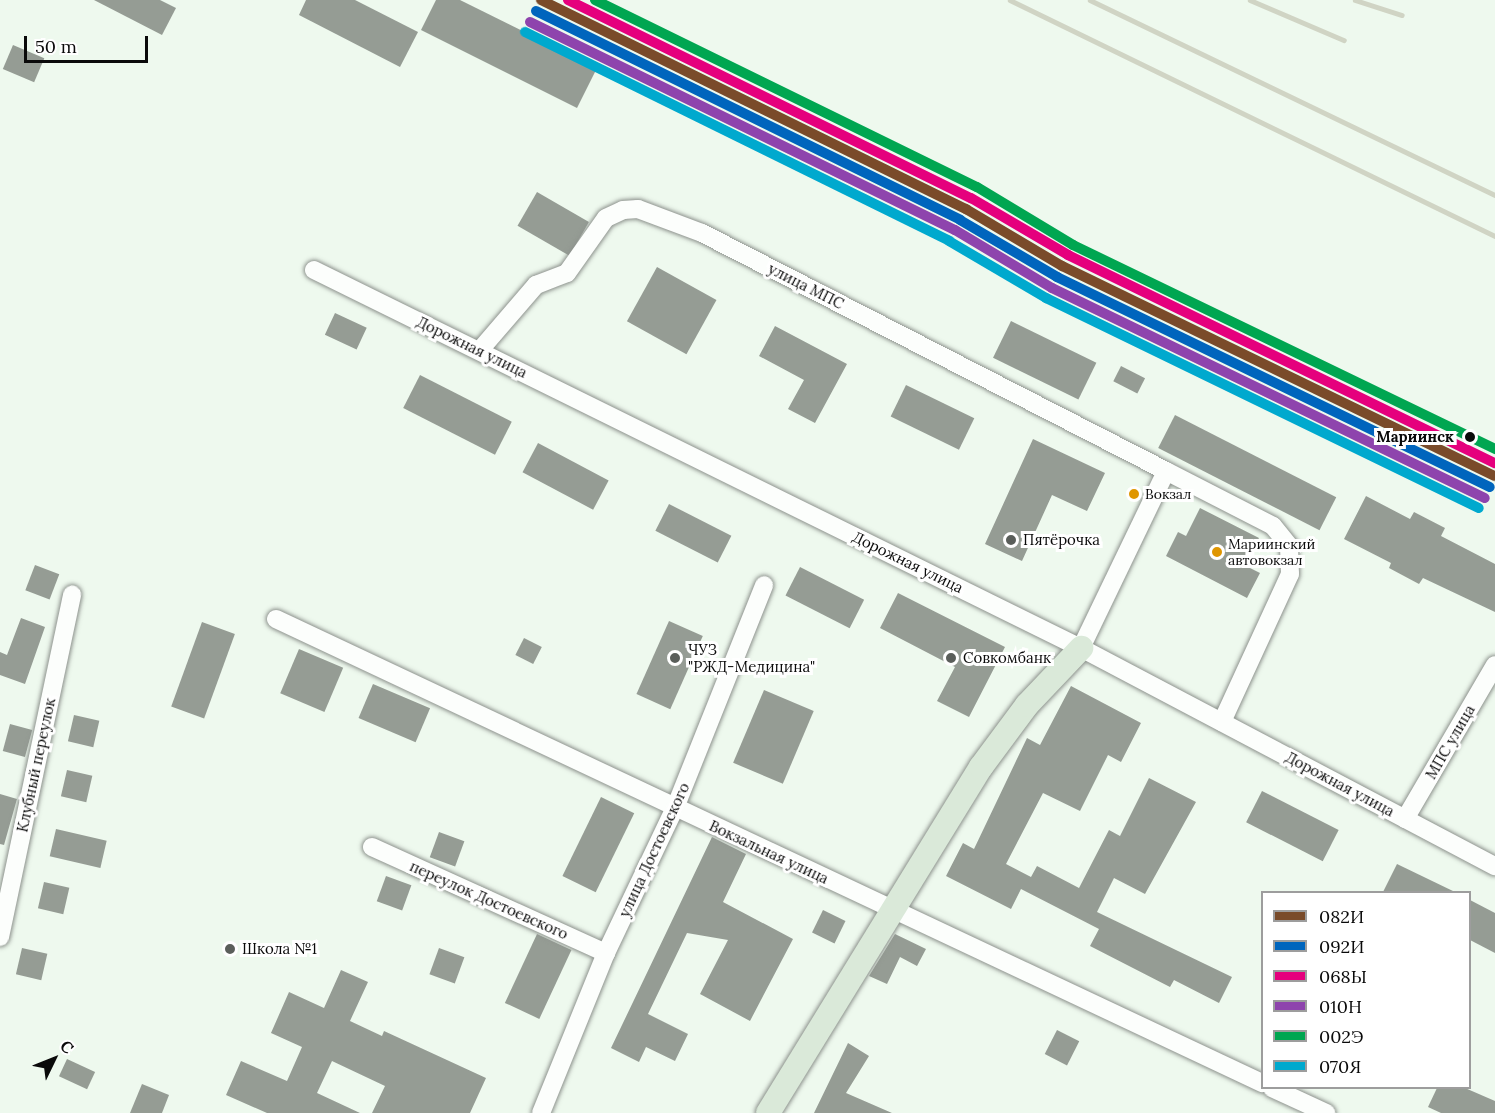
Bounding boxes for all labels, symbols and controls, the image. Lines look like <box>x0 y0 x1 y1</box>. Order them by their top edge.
scale bar <box>27 24 152 62</box>
text: 50 m <box>35 35 77 58</box>
street label: улица МПС <box>765 259 847 313</box>
street label: Дорожная улица <box>414 312 530 382</box>
marker: Мариинск <box>1459 426 1481 448</box>
place label: Мариинск <box>1376 428 1454 446</box>
place label: Вокзал <box>1145 486 1191 502</box>
marker: Вокзал <box>1128 488 1140 500</box>
street label: Дорожная улица <box>850 527 966 597</box>
place label: Пятёрочка <box>1023 531 1100 549</box>
marker: Пятёрочка <box>1004 533 1018 547</box>
place label: Мариинский автовокзал <box>1228 536 1315 568</box>
marker: Мариинский автовокзал <box>1211 546 1223 558</box>
place label: ЧУЗ "РЖД-Медицина" <box>688 640 815 675</box>
marker: ЧУЗ "РЖД-Медицина" <box>666 649 684 667</box>
place label: Совкомбанк <box>963 649 1051 667</box>
marker: Совкомбанк <box>944 651 958 665</box>
street label: Клубный переулок <box>13 696 59 834</box>
street label: МПС улица <box>1422 702 1478 782</box>
street label: Дорожная улица <box>1282 748 1398 820</box>
street label: улица Достоевского <box>615 780 693 920</box>
street label: Вокзальная улица <box>706 816 832 888</box>
street label: переулок Достоевского <box>407 857 571 943</box>
legend <box>1261 891 1471 1089</box>
text: 082И <box>1319 905 1364 928</box>
text: 092И <box>1319 935 1364 958</box>
place label: Школа №1 <box>242 940 317 958</box>
marker: Школа №1 <box>223 942 237 956</box>
text: 068Ы <box>1319 965 1367 988</box>
text: 010Н <box>1319 995 1362 1018</box>
text: 002Э <box>1319 1025 1363 1048</box>
north arrow <box>24 1029 84 1089</box>
text: С <box>56 1036 78 1058</box>
text: 070Я <box>1319 1055 1361 1078</box>

